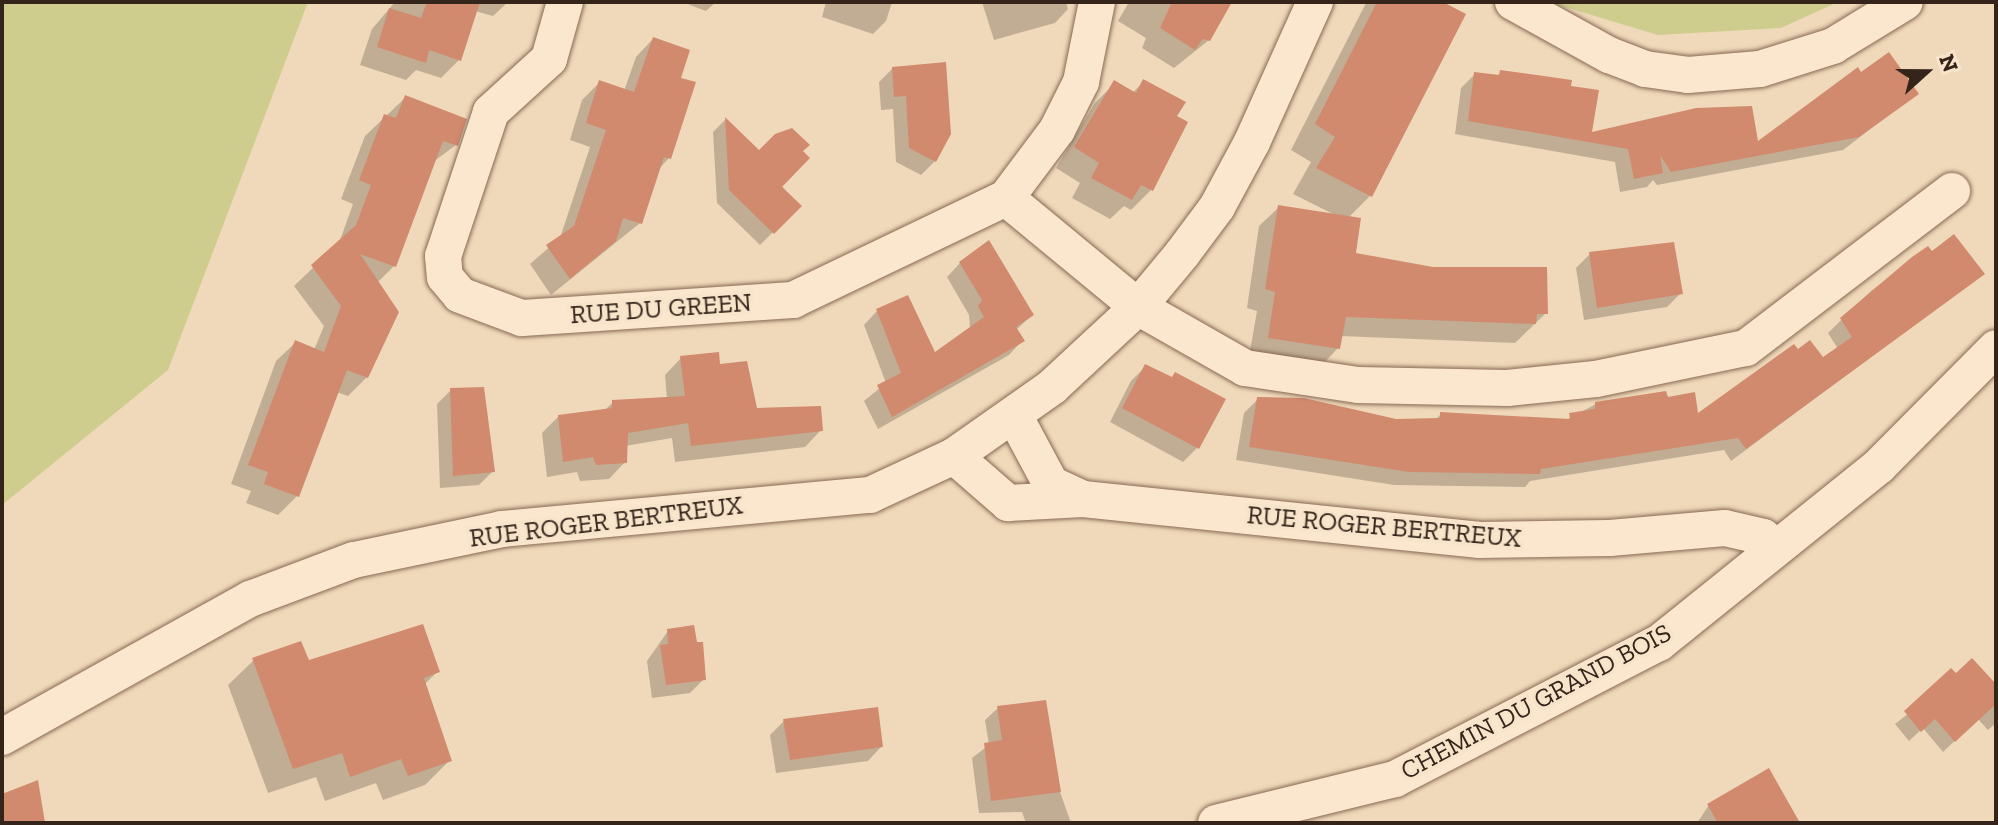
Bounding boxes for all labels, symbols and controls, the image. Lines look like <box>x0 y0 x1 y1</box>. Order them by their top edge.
north arrow <box>1886 32 1966 112</box>
text: N <box>1933 51 1964 76</box>
street label: RUE DU GREEN <box>569 287 753 331</box>
street label: RUE ROGER BERTREUX <box>468 490 744 554</box>
street label: RUE ROGER BERTREUX <box>1246 499 1522 555</box>
street label: CHEMIN DU GRAND BOIS <box>1396 617 1676 787</box>

